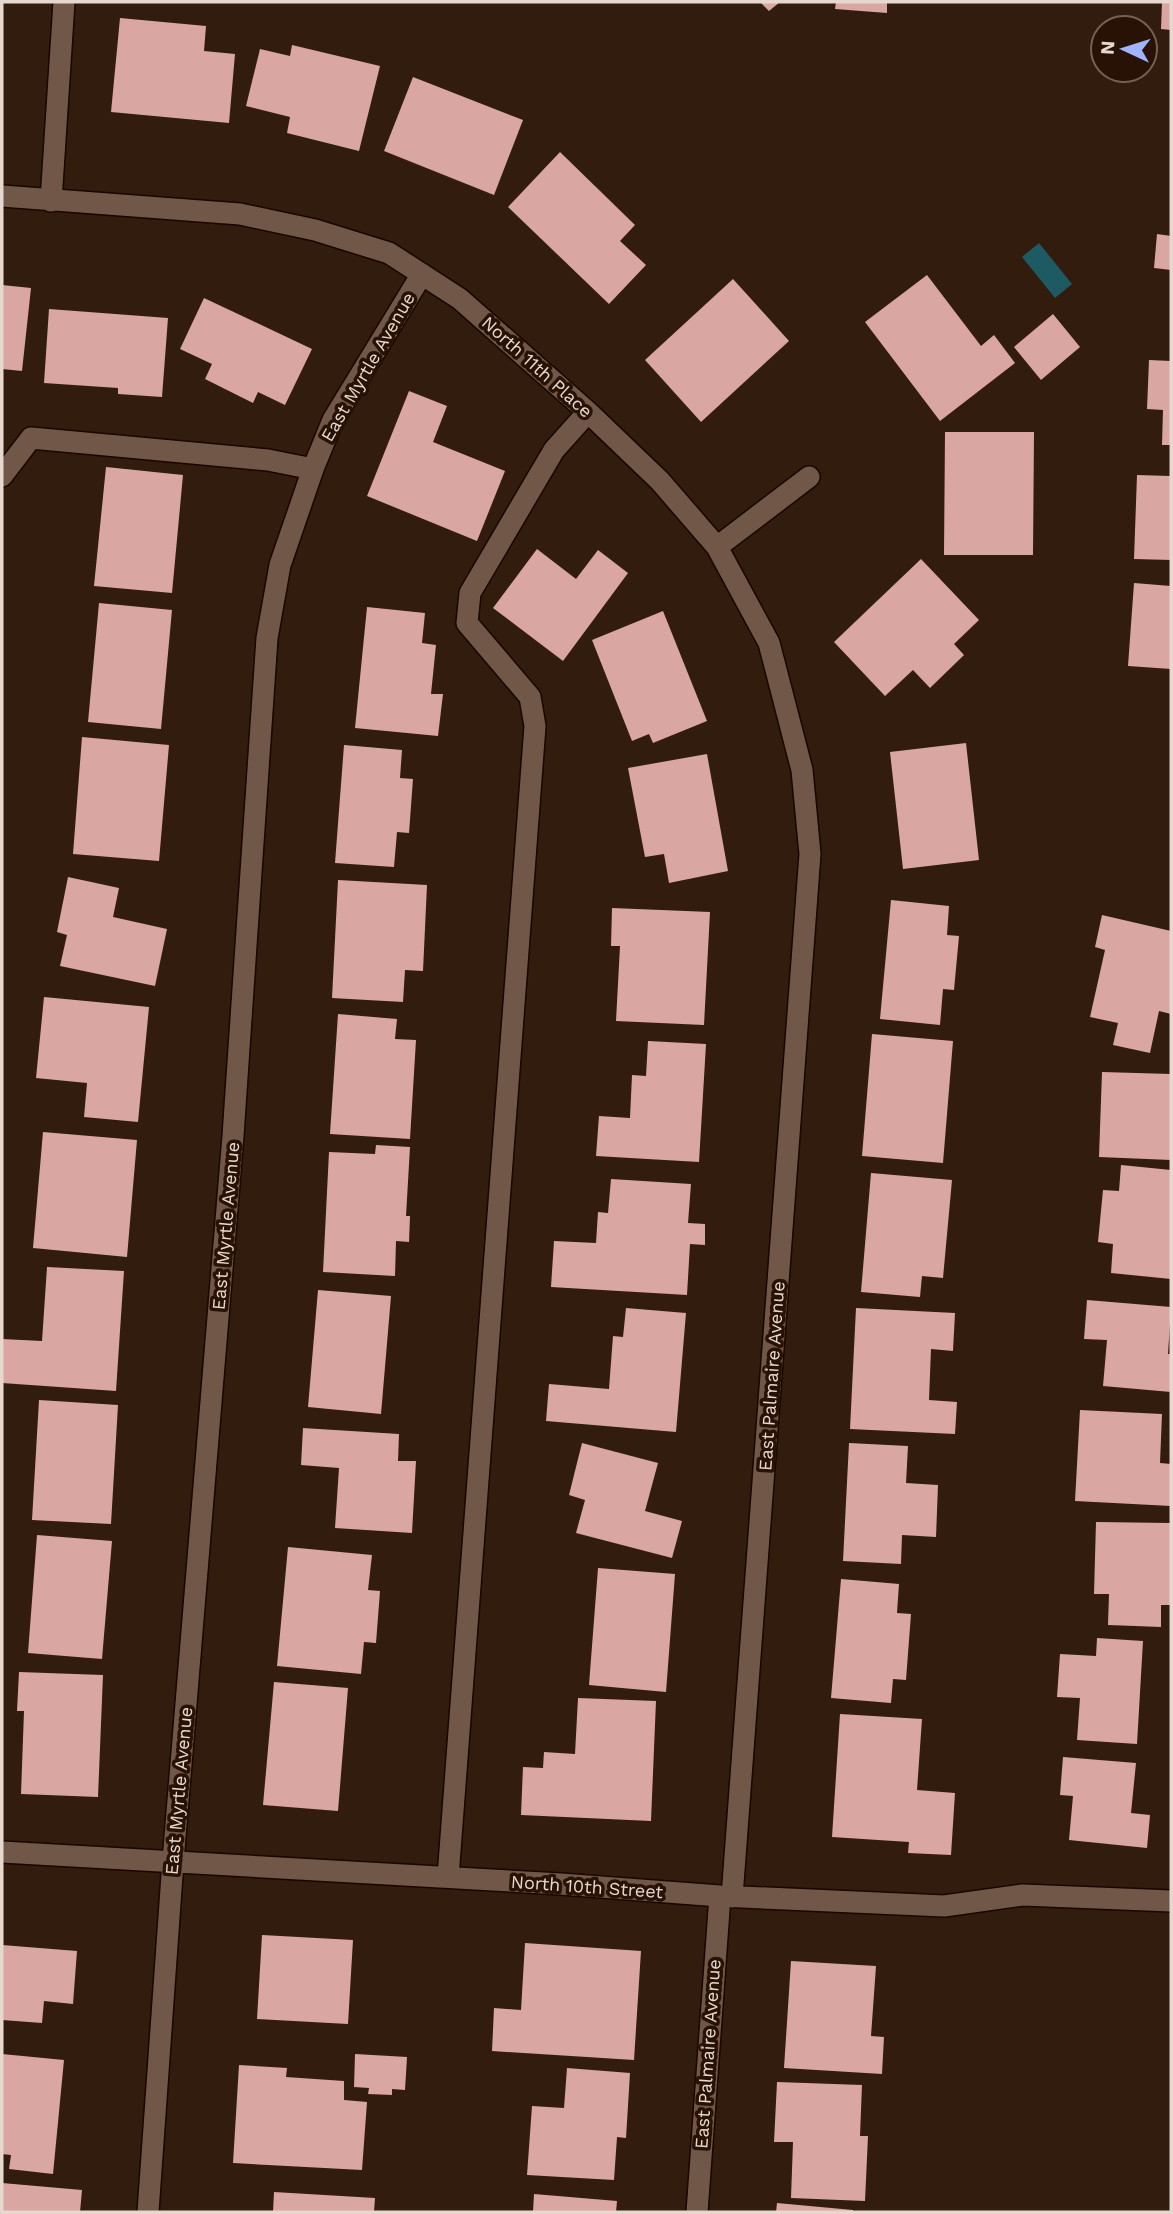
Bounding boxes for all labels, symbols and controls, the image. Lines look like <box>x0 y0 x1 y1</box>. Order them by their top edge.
north arrow <box>1089 14 1159 84</box>
text: N <box>1096 40 1120 56</box>
street label: East Myrtle Avenue <box>316 288 419 445</box>
street label: North 11th Place <box>478 312 597 422</box>
street label: East Myrtle Avenue <box>208 1141 243 1311</box>
street label: East Palmaire Avenue <box>754 1280 789 1472</box>
street label: East Myrtle Avenue <box>161 1706 196 1876</box>
street label: North 10th Street <box>510 1871 664 1902</box>
street label: East Palmaire Avenue <box>690 1958 725 2150</box>

